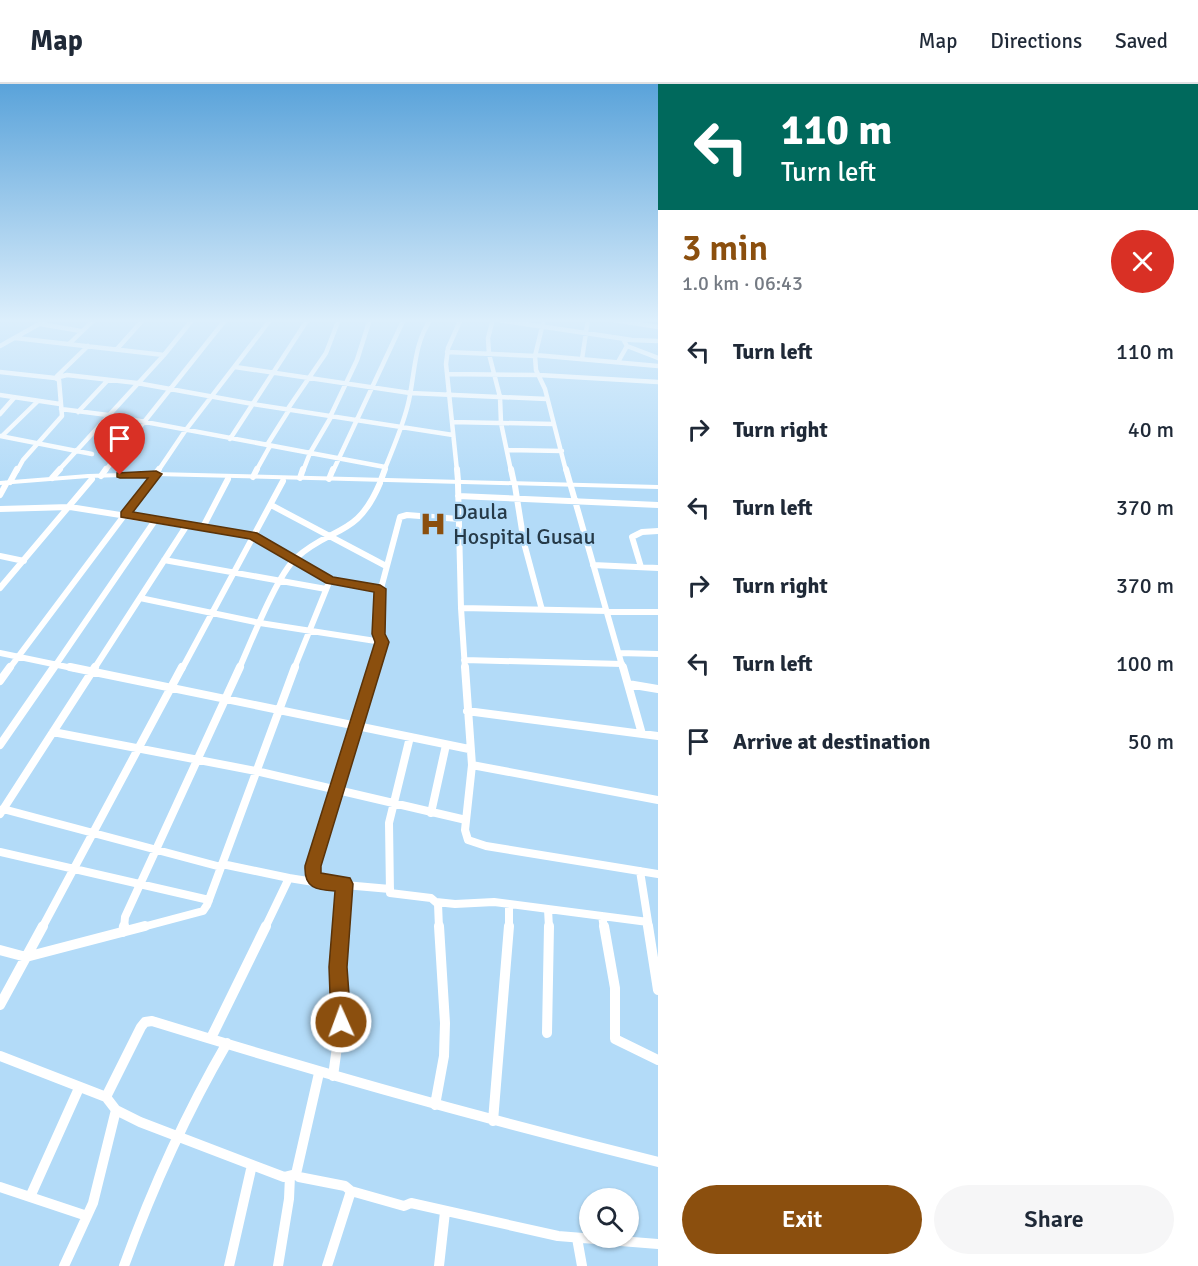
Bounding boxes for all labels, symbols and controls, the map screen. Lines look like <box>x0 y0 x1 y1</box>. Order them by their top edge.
text: Map <box>30 24 83 58</box>
text: Map <box>919 28 957 54</box>
text: Directions <box>990 28 1082 54</box>
text: Saved <box>1115 28 1168 54</box>
text: 110 m <box>781 105 892 156</box>
icon: left <box>682 108 760 186</box>
text: Turn left <box>781 156 876 189</box>
text: 3 min <box>682 226 768 271</box>
button: close <box>1111 230 1174 293</box>
text: 1.0 km · 06:43 <box>682 271 803 296</box>
icon: left <box>682 335 715 368</box>
text: Turn left <box>733 338 813 365</box>
text: 110 m <box>1116 338 1174 365</box>
pin <box>94 413 145 475</box>
icon: right <box>682 413 715 446</box>
text: Turn right <box>733 416 828 443</box>
text: 40 m <box>1128 416 1174 443</box>
icon: arrive <box>103 422 136 455</box>
icon: left <box>682 491 715 524</box>
text: Turn left <box>733 494 813 521</box>
text: 370 m <box>1116 494 1174 521</box>
place label: Daula Hospital Gusau <box>453 498 596 550</box>
hospital icon: Daula Hospital Gusau <box>418 509 448 539</box>
icon: right <box>682 569 715 602</box>
text: Turn right <box>733 572 828 599</box>
text: 370 m <box>1116 572 1174 599</box>
icon: left <box>682 647 715 680</box>
text: Turn left <box>733 650 813 677</box>
text: 100 m <box>1116 650 1174 677</box>
icon: arrive <box>682 725 715 758</box>
text: Arrive at destination <box>733 728 930 755</box>
text: 50 m <box>1128 728 1174 755</box>
position arrow <box>309 990 373 1054</box>
button: Exit <box>682 1185 922 1254</box>
button: Share <box>934 1185 1174 1254</box>
map controls <box>579 1188 639 1248</box>
button: search <box>579 1188 639 1248</box>

